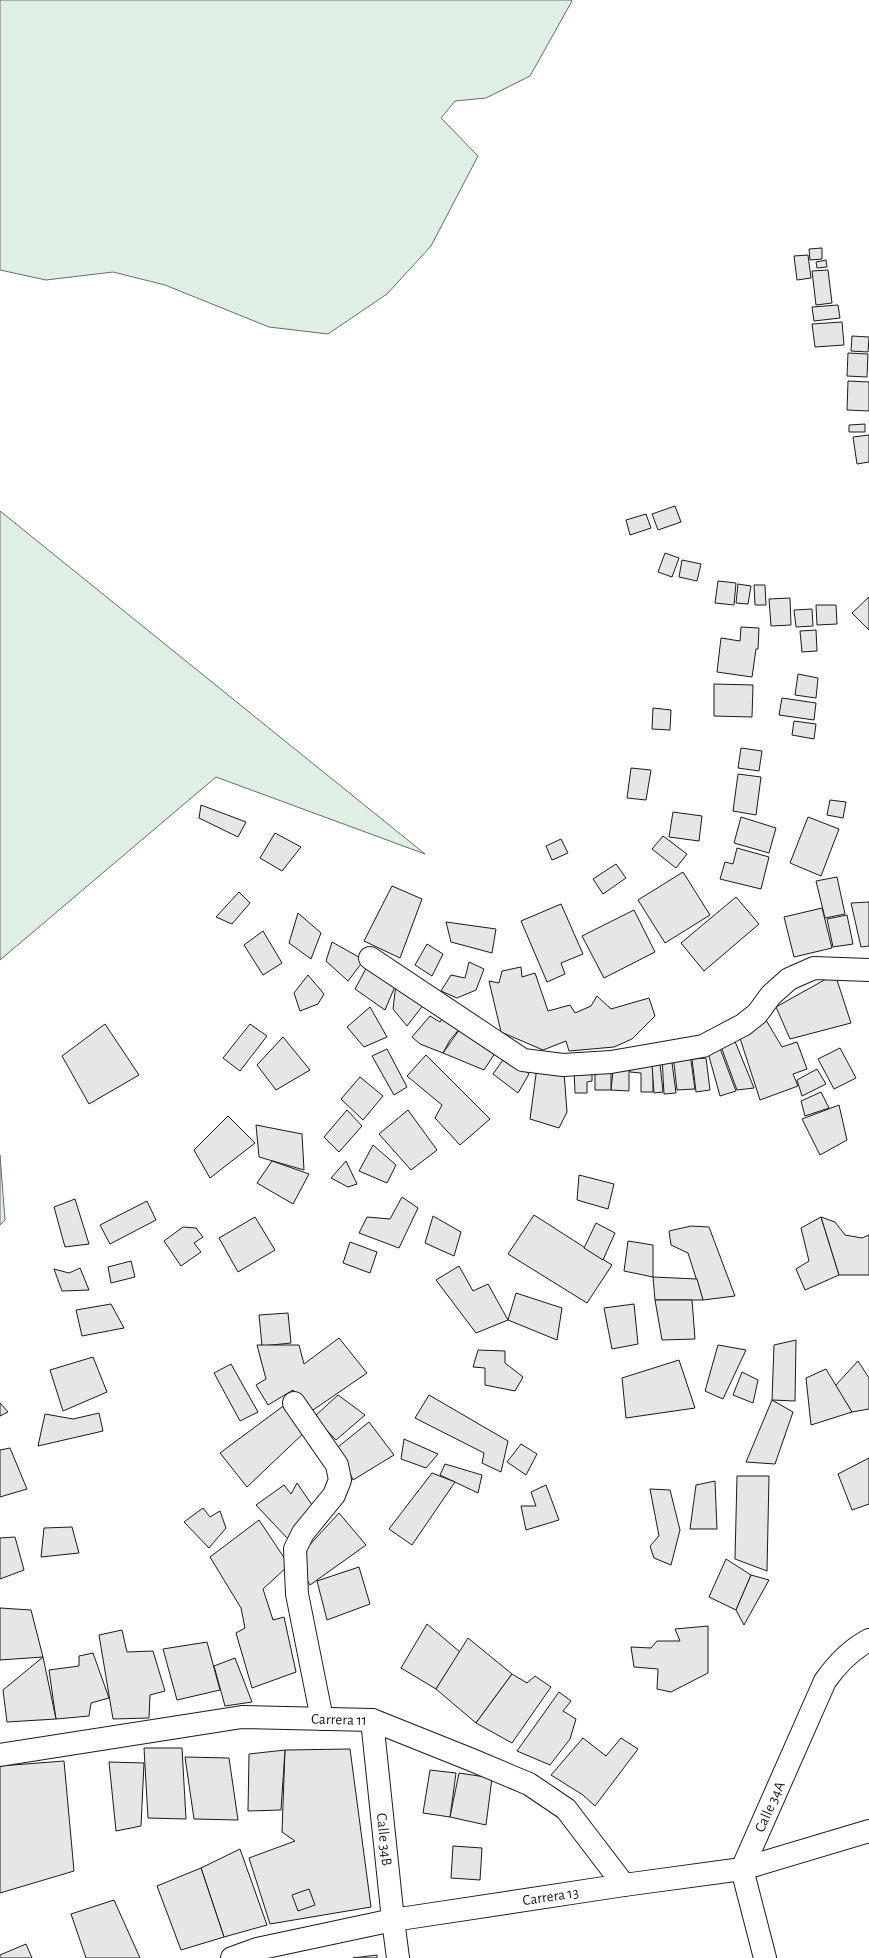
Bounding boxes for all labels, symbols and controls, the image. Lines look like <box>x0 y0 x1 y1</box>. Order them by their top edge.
street label: Carrera 11 <box>311 1711 367 1727</box>
street label: Calle 34A <box>752 1779 787 1834</box>
street label: Calle 34B <box>374 1812 395 1867</box>
street label: Carrera 13 <box>521 1884 580 1908</box>

